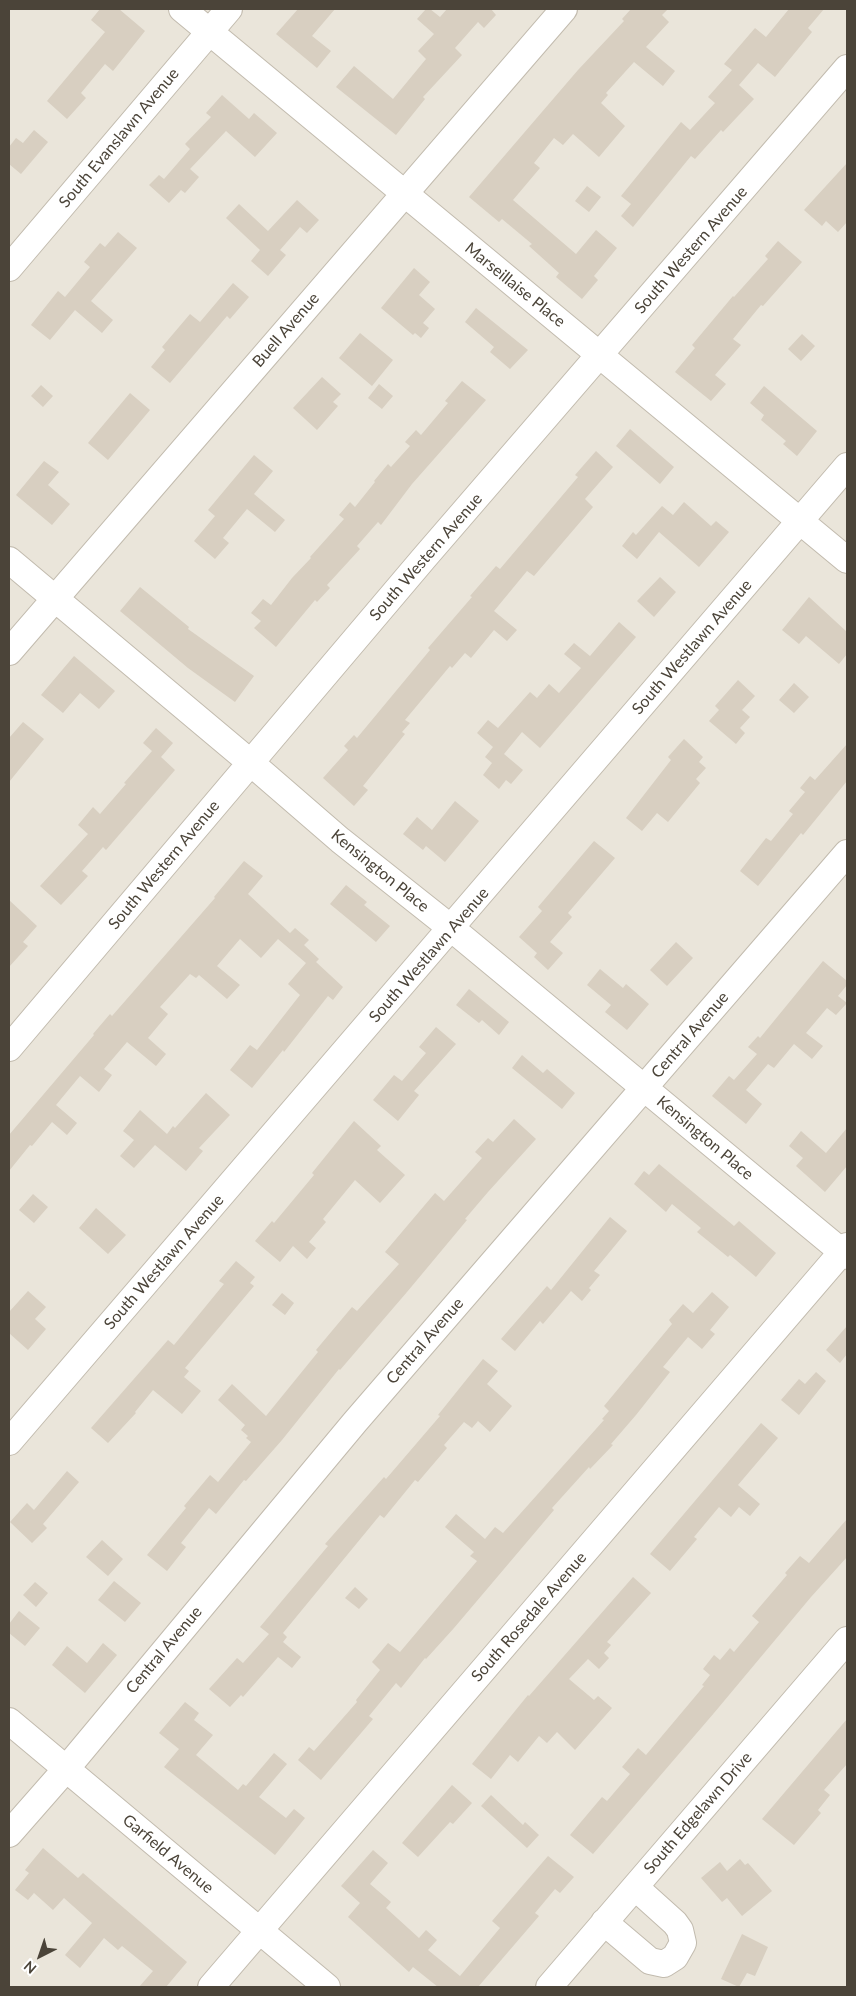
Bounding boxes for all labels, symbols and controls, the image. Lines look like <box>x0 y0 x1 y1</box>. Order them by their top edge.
street label: South Evanslawn Avenue <box>55 64 183 212</box>
street label: South Western Avenue <box>630 182 752 318</box>
street label: Marseillaise Place <box>461 239 569 331</box>
street label: Buell Avenue <box>249 289 323 371</box>
street label: South Western Avenue <box>365 489 487 625</box>
street label: South Westlawn Avenue <box>628 576 756 718</box>
street label: South Western Avenue <box>104 797 224 933</box>
street label: Kensington Place <box>327 826 433 916</box>
street label: South Westlawn Avenue <box>365 884 493 1026</box>
street label: Central Avenue <box>647 988 733 1082</box>
street label: Kensington Place <box>653 1092 757 1184</box>
street label: South Westlawn Avenue <box>100 1191 228 1333</box>
street label: Central Avenue <box>382 1294 468 1388</box>
street label: South Rosedale Avenue <box>467 1548 591 1686</box>
street label: Central Avenue <box>122 1602 206 1698</box>
street label: South Edgelawn Drive <box>640 1748 756 1878</box>
street label: Garfield Avenue <box>119 1810 217 1898</box>
north arrow <box>15 1931 65 1981</box>
text: N <box>20 1958 39 1978</box>

